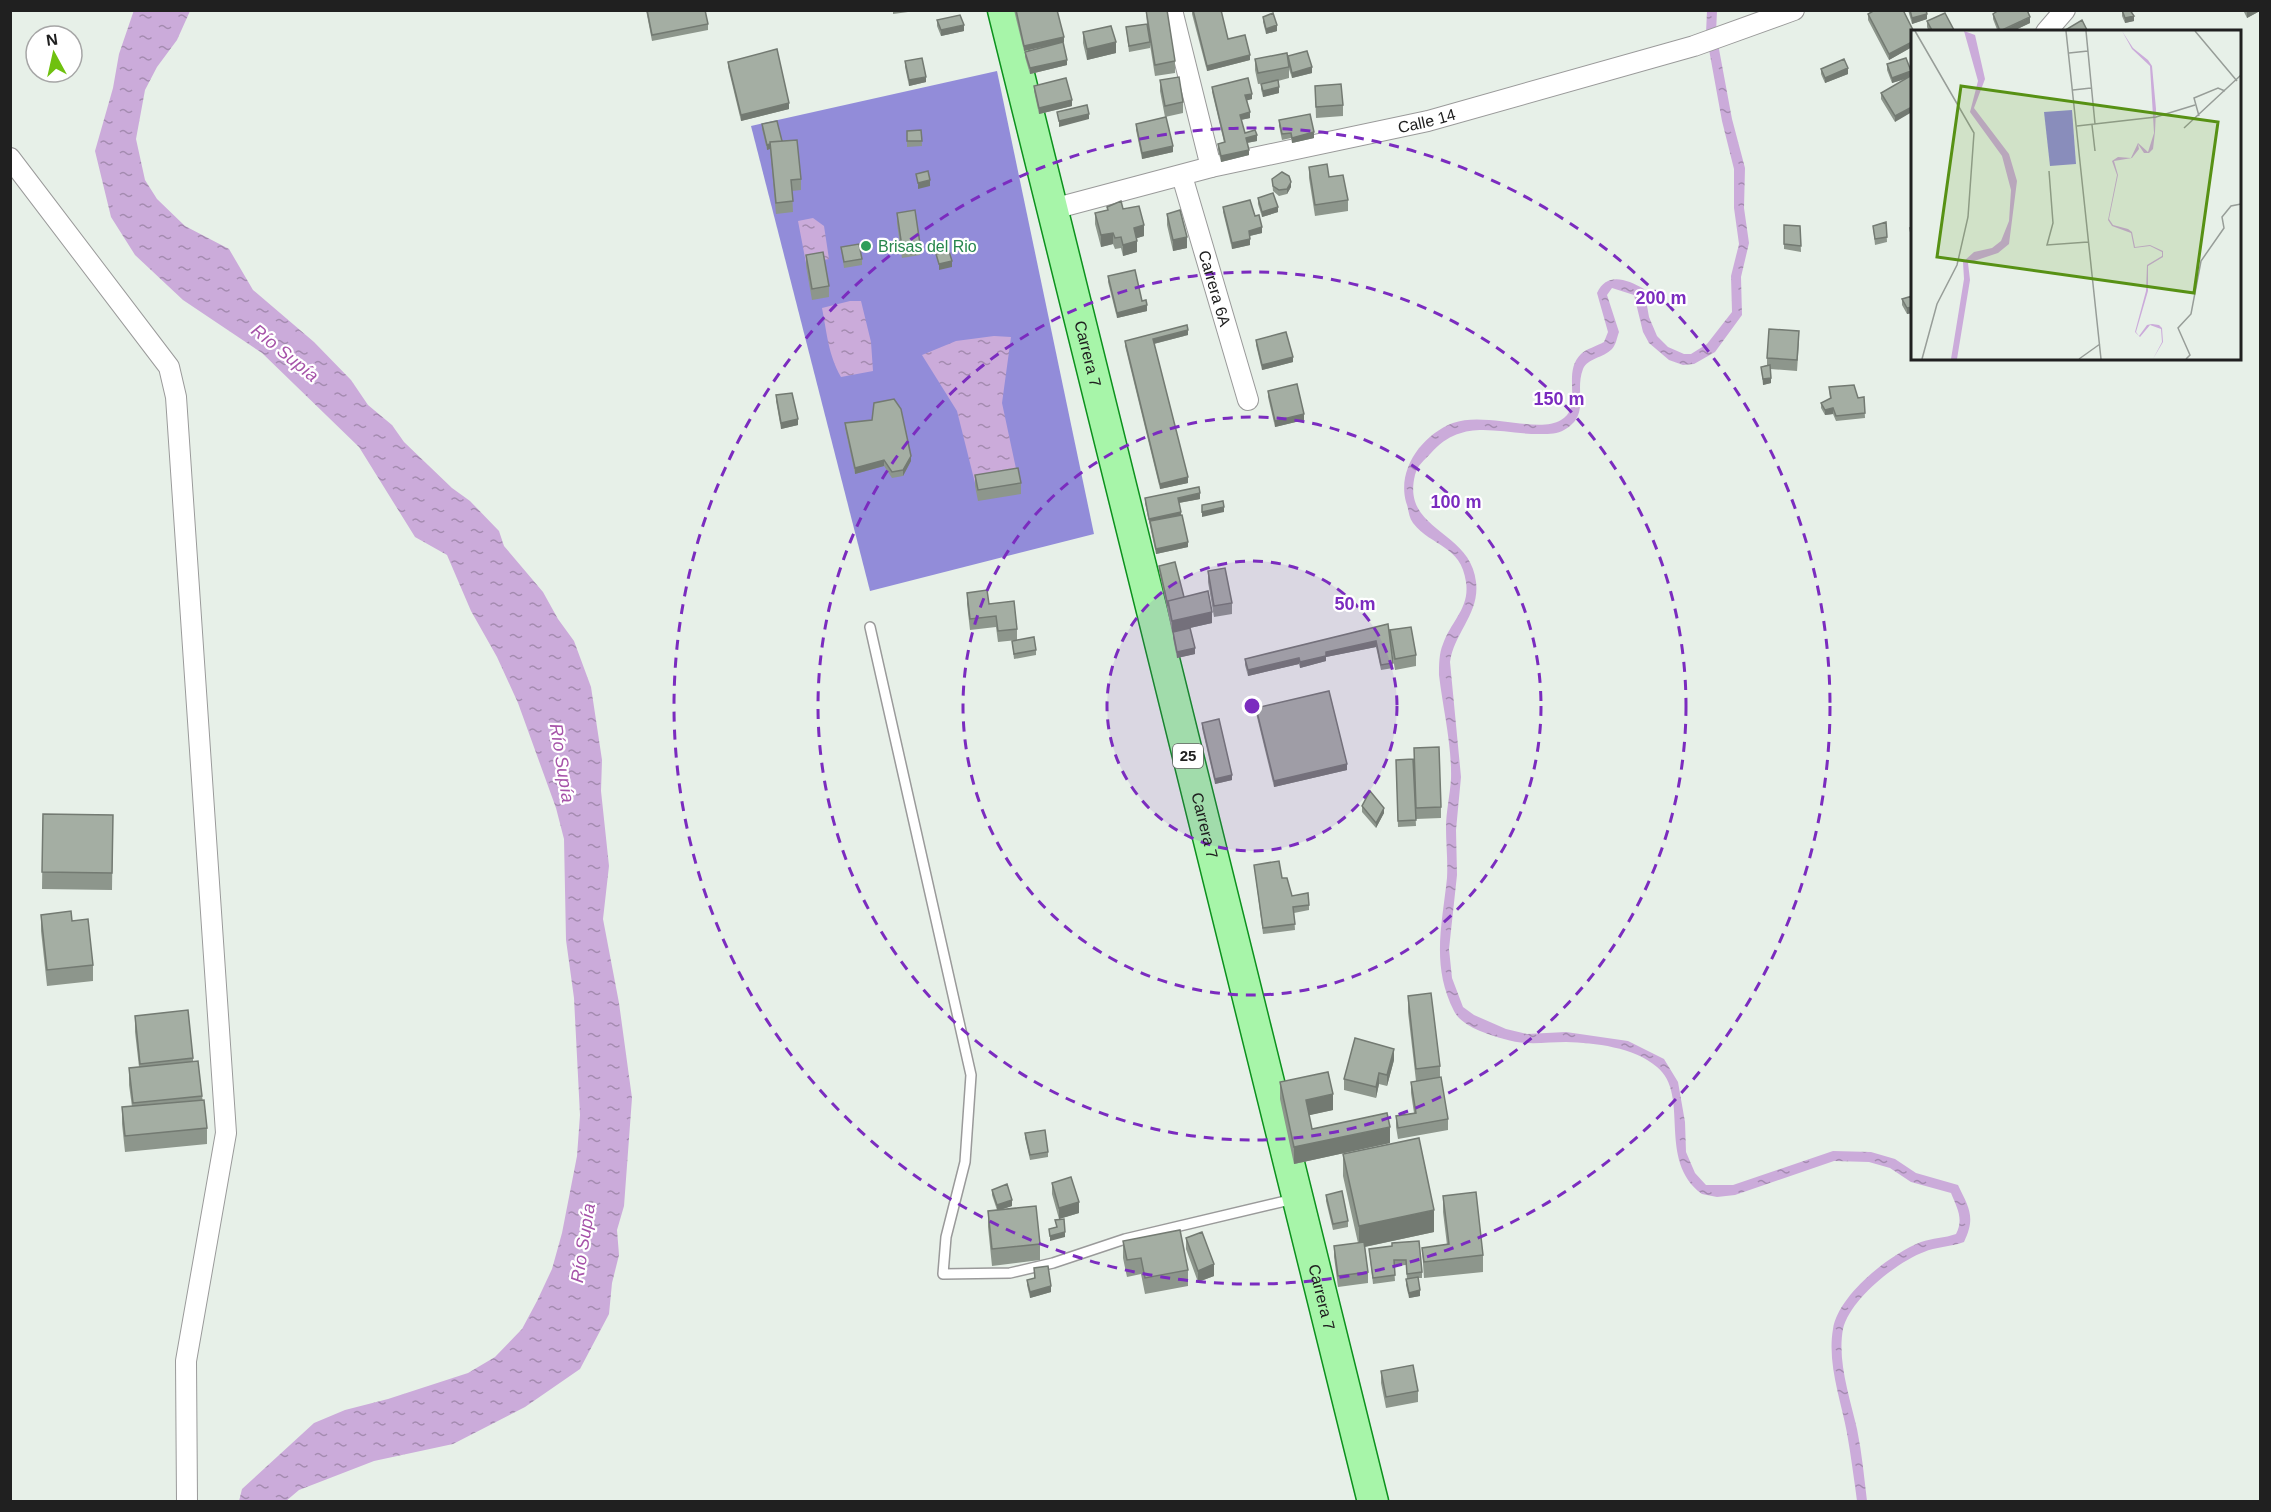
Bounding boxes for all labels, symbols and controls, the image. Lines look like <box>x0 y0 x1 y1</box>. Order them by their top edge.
north arrow <box>24 24 84 84</box>
text: N <box>45 30 59 49</box>
inset map <box>1911 30 2241 360</box>
street label: Calle 14 <box>1396 106 1458 136</box>
place label: Brisas del Rio <box>878 238 977 255</box>
marker: Brisas del Rio <box>859 239 873 253</box>
street label: Carrera 6A <box>1195 248 1234 329</box>
text: 200 m <box>1635 288 1687 308</box>
street label: Carrera 7 <box>1071 319 1104 389</box>
water label: Río Supía <box>248 320 322 386</box>
text: 150 m <box>1533 389 1585 409</box>
text: 100 m <box>1430 492 1482 512</box>
text: 50 m <box>1334 594 1376 614</box>
centre of rings <box>1242 696 1262 716</box>
water label: Río Supía <box>546 722 578 804</box>
road number: 25 <box>1173 744 1203 768</box>
street label: Carrera 7 <box>1188 791 1221 860</box>
water label: Río Supía <box>567 1202 599 1284</box>
street label: Carrera 7 <box>1305 1262 1338 1332</box>

